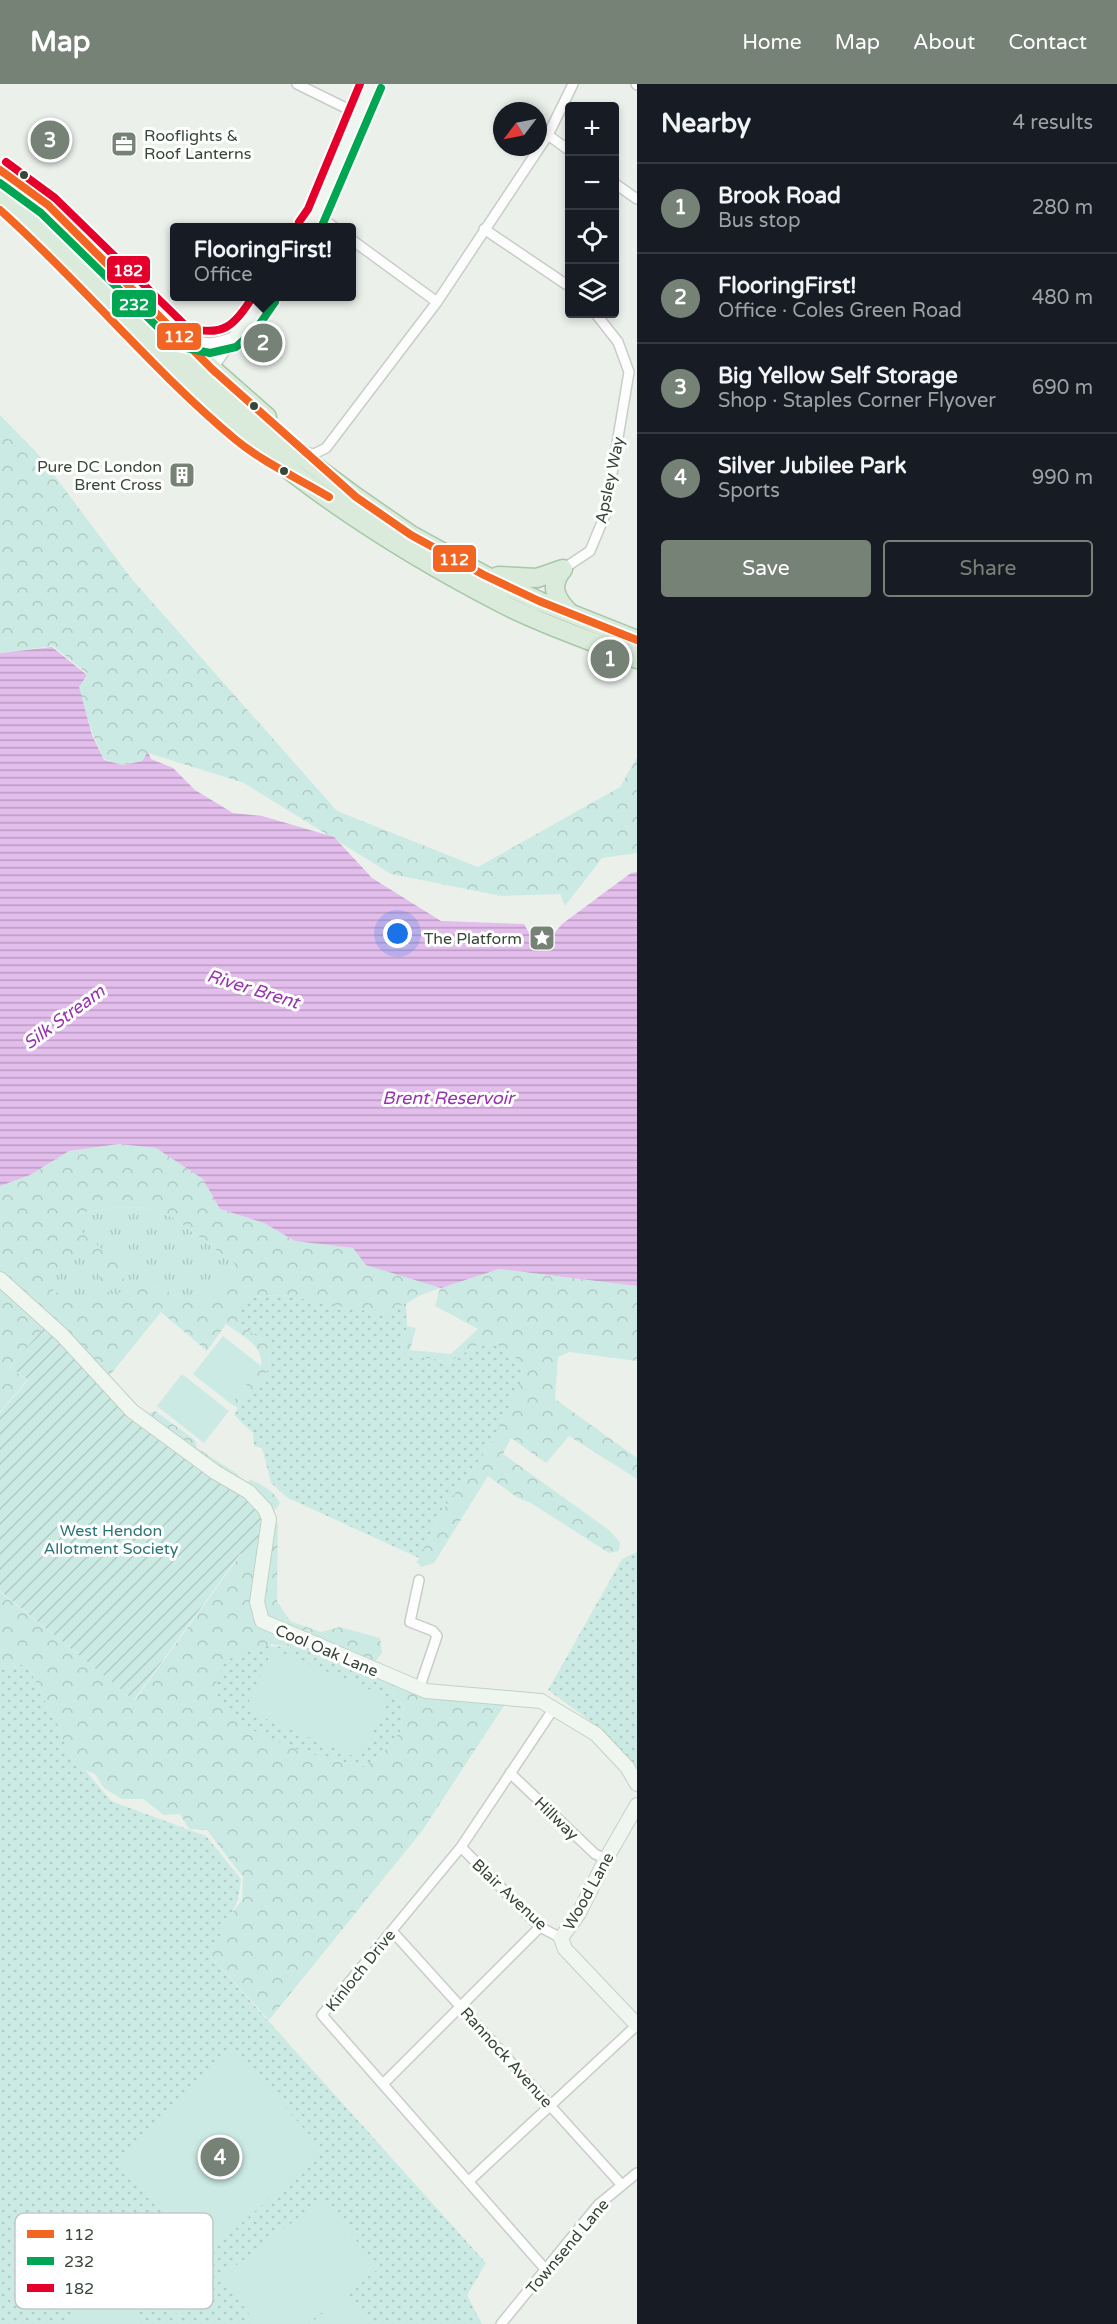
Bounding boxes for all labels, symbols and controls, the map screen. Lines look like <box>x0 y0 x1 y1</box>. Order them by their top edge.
text: Map <box>30 25 90 59</box>
text: Home <box>742 30 802 55</box>
text: Map <box>835 30 880 55</box>
text: About <box>913 30 975 55</box>
text: Contact <box>1008 30 1087 55</box>
north arrow <box>493 102 547 156</box>
map controls <box>565 102 619 318</box>
button: + <box>565 102 619 156</box>
text: Nearby <box>661 108 751 139</box>
text: 4 results <box>1013 111 1093 135</box>
pin: 3 <box>31 118 70 162</box>
place label: Rooflights & Roof Lanterns <box>144 126 251 164</box>
office icon: Rooflights & Roof Lanterns <box>109 129 139 159</box>
button: − <box>565 156 619 210</box>
unlabelled marker <box>18 169 30 181</box>
text: Brook Road <box>718 183 841 209</box>
text: 1 <box>674 196 687 220</box>
text: 280 m <box>1032 196 1093 220</box>
text: Bus stop <box>718 209 801 233</box>
button: locate <box>565 210 619 264</box>
popup <box>170 223 356 301</box>
text: FlooringFirst! <box>194 237 332 263</box>
line badge: 182 <box>106 255 151 284</box>
text: 182 <box>113 261 143 281</box>
text: Office <box>194 263 253 287</box>
button: layers <box>565 264 619 318</box>
text: FlooringFirst! <box>718 273 857 299</box>
text: 2 <box>674 286 687 310</box>
text: 480 m <box>1032 286 1093 310</box>
line badge: 232 <box>111 289 157 318</box>
text: 232 <box>119 295 149 315</box>
text: Office · Coles Green Road <box>718 299 962 323</box>
pin: 2 <box>244 320 282 366</box>
line badge: 112 <box>156 322 202 351</box>
text: 112 <box>164 327 194 347</box>
text: Big Yellow Self Storage <box>718 363 958 389</box>
text: 3 <box>674 376 687 400</box>
text: 690 m <box>1032 376 1093 400</box>
text: Shop · Staples Corner Flyover <box>718 389 996 413</box>
unlabelled marker <box>248 400 260 412</box>
street label: Apsley Way <box>591 435 629 525</box>
text: Silver Jubilee Park <box>718 453 907 479</box>
place label: Pure DC London Brent Cross <box>37 457 162 495</box>
building icon: Pure DC London Brent Cross <box>167 460 197 490</box>
unlabelled marker <box>278 465 290 477</box>
text: 4 <box>674 466 687 490</box>
text: 990 m <box>1032 466 1093 490</box>
text: Sports <box>718 479 780 503</box>
button: Save <box>661 540 871 597</box>
button: Share <box>883 540 1093 597</box>
line badge: 112 <box>432 544 477 573</box>
text: 112 <box>439 550 469 570</box>
pin: 1 <box>590 636 630 682</box>
your location <box>383 919 412 948</box>
place icon: The Platform <box>527 923 557 953</box>
place label: The Platform <box>424 929 522 949</box>
water label: River Brent <box>204 965 304 1014</box>
water label: Silk Stream <box>19 980 109 1054</box>
water label: Brent Reservoir <box>382 1087 516 1109</box>
park label: West Hendon Allotment Society <box>44 1521 179 1559</box>
street label: Cool Oak Lane <box>272 1620 381 1682</box>
street label: Hillway <box>530 1793 583 1845</box>
street label: Wood Lane <box>559 1849 619 1934</box>
street label: Blair Avenue <box>468 1855 551 1935</box>
street label: Kinloch Drive <box>322 1925 400 2016</box>
street label: Rannock Avenue <box>456 2003 557 2112</box>
pin: 4 <box>200 2134 240 2180</box>
street label: Townsend Lane <box>522 2195 614 2298</box>
legend <box>15 2213 213 2309</box>
text: 112 <box>64 2225 94 2245</box>
text: 232 <box>64 2252 94 2272</box>
text: 182 <box>64 2279 94 2299</box>

